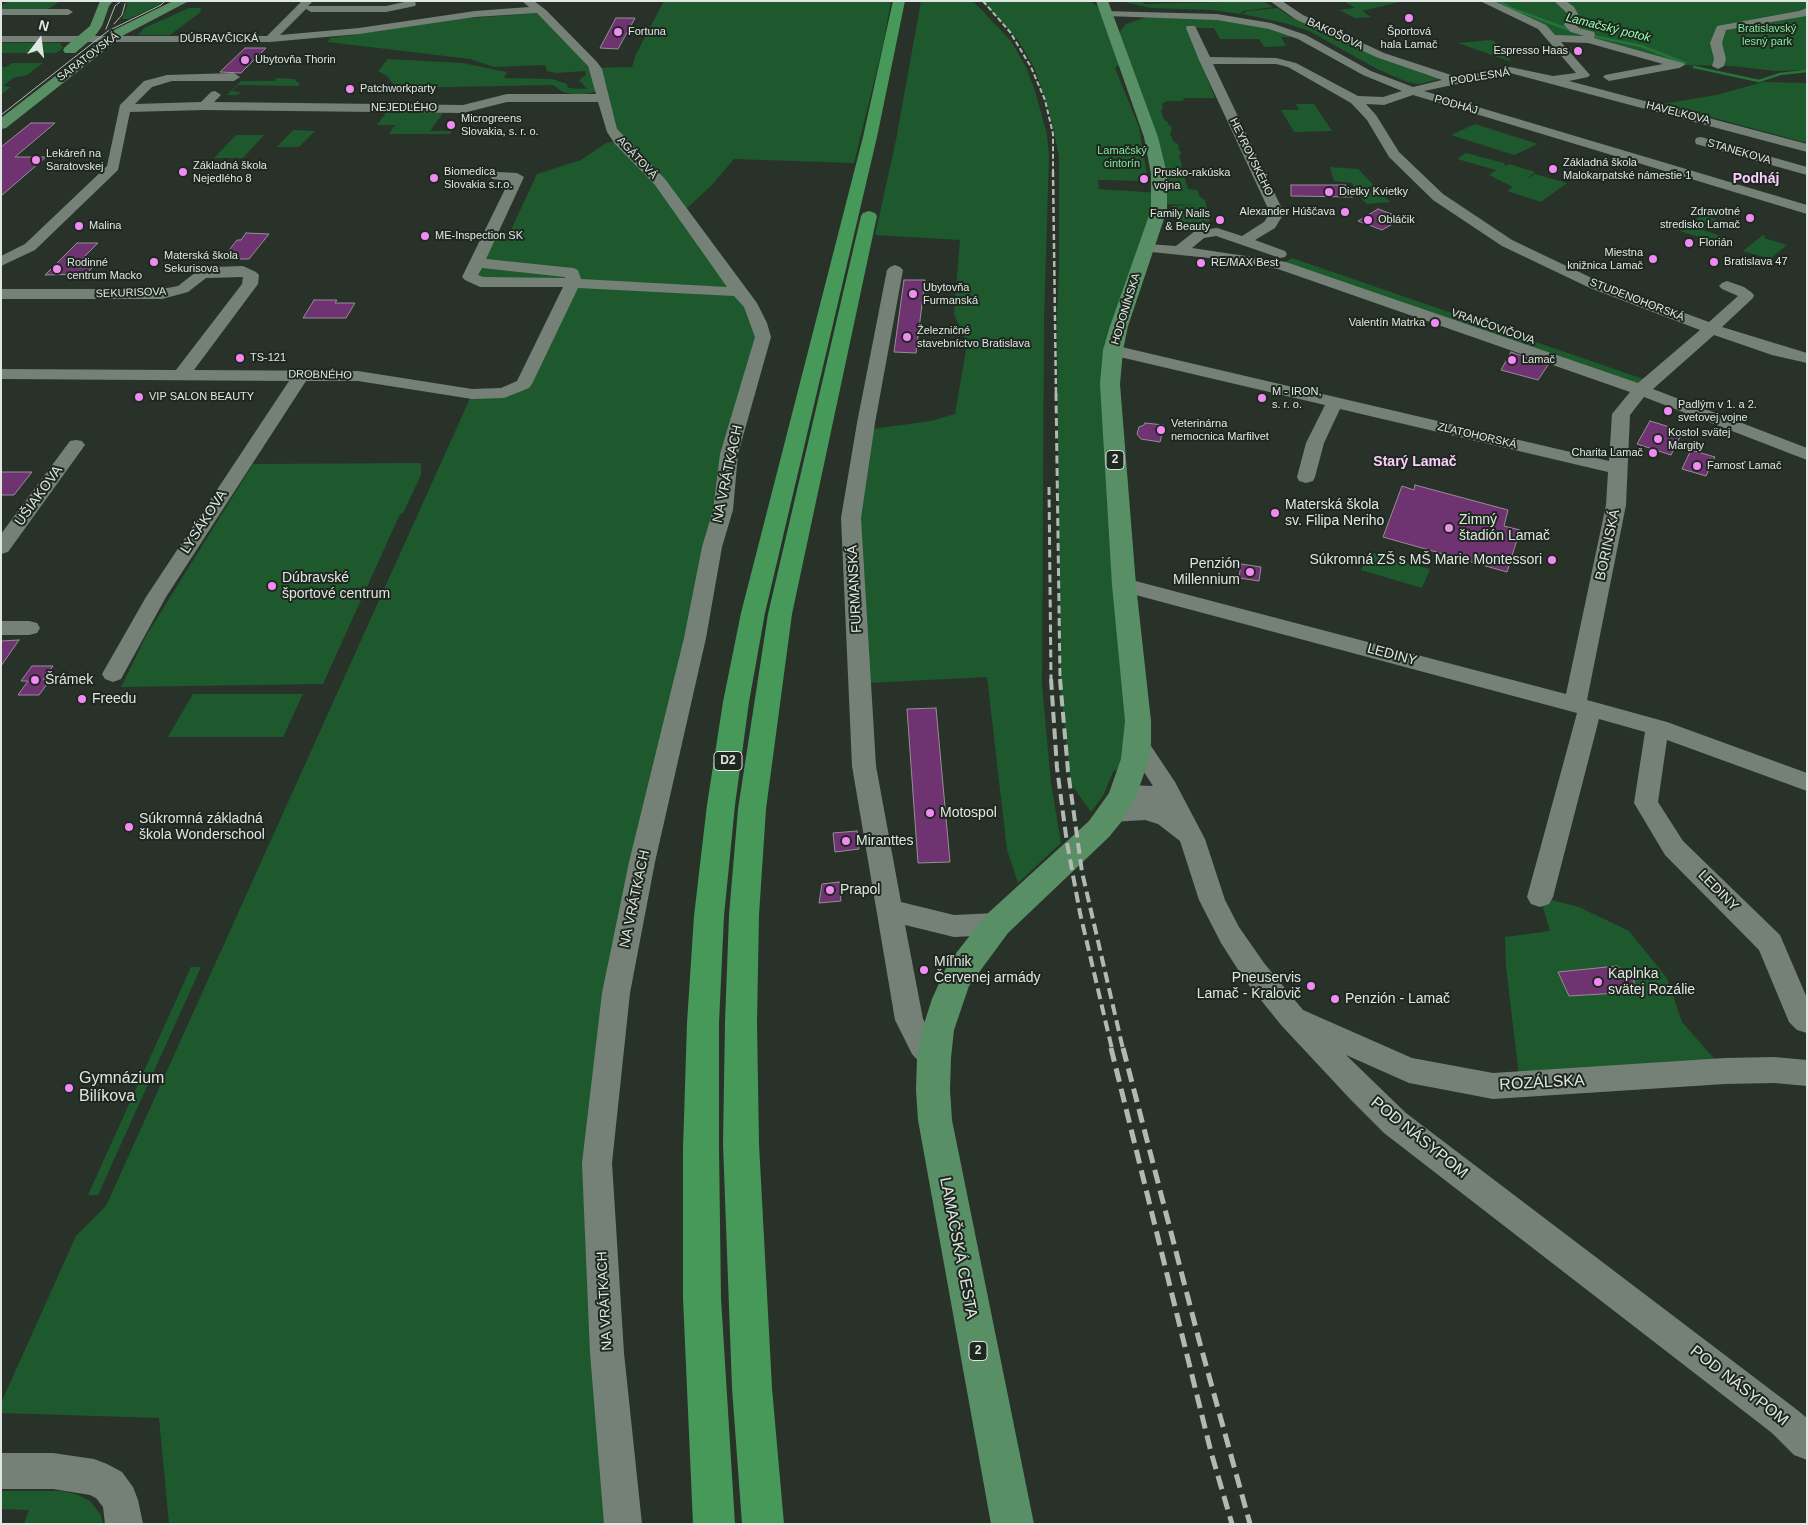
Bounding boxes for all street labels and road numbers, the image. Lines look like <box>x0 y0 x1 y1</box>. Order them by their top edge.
street label: BAKOŠOVA <box>1305 15 1365 53</box>
street label: SARATOVSKÁ <box>55 30 121 84</box>
street label: DÚBRAVČICKÁ <box>180 32 258 46</box>
street label: PODLESNÁ <box>1449 66 1511 88</box>
street label: PODHÁJ <box>1433 93 1479 117</box>
street label: HAVELKOVA <box>1645 99 1711 127</box>
street label: NEJEDLÉHO <box>371 101 437 115</box>
street label: HEYROVSKÉHO <box>1226 116 1276 198</box>
street label: AGÁTOVÁ <box>614 134 660 182</box>
street label: STANEKOVA <box>1706 137 1772 167</box>
street label: HODONÍNSKA <box>1109 272 1143 346</box>
street label: STUDENOHORSKÁ <box>1588 276 1686 324</box>
street label: SEKURISOVA <box>95 285 167 301</box>
street label: VRANČOVIČOVA <box>1449 306 1537 348</box>
street label: DROBNÉHO <box>288 368 352 382</box>
street label: ZLATOHORSKÁ <box>1436 420 1518 452</box>
street label: NA VRÁTKACH <box>709 424 747 524</box>
road number: 2 <box>1106 450 1124 470</box>
street label: UŠIAKOVA <box>11 463 67 529</box>
street label: LYSÁKOVA <box>177 487 231 557</box>
street label: BORINSKÁ <box>1592 508 1624 582</box>
street label: FURMANSKÁ <box>844 545 866 633</box>
street label: LEDINY <box>1365 640 1419 670</box>
road number: D2 <box>714 751 742 770</box>
street label: NA VRÁTKACH <box>616 849 654 949</box>
street label: LEDINY <box>1694 867 1742 915</box>
street label: ROZÁLSKA <box>1499 1071 1585 1095</box>
street label: POD NÁSYPOM <box>1367 1093 1471 1183</box>
street label: LAMAČSKÁ CESTA <box>935 1176 981 1320</box>
street label: NA VRÁTKACH <box>594 1251 616 1351</box>
road number: 2 <box>969 1342 987 1360</box>
street label: POD NÁSYPOM <box>1686 1342 1792 1430</box>

